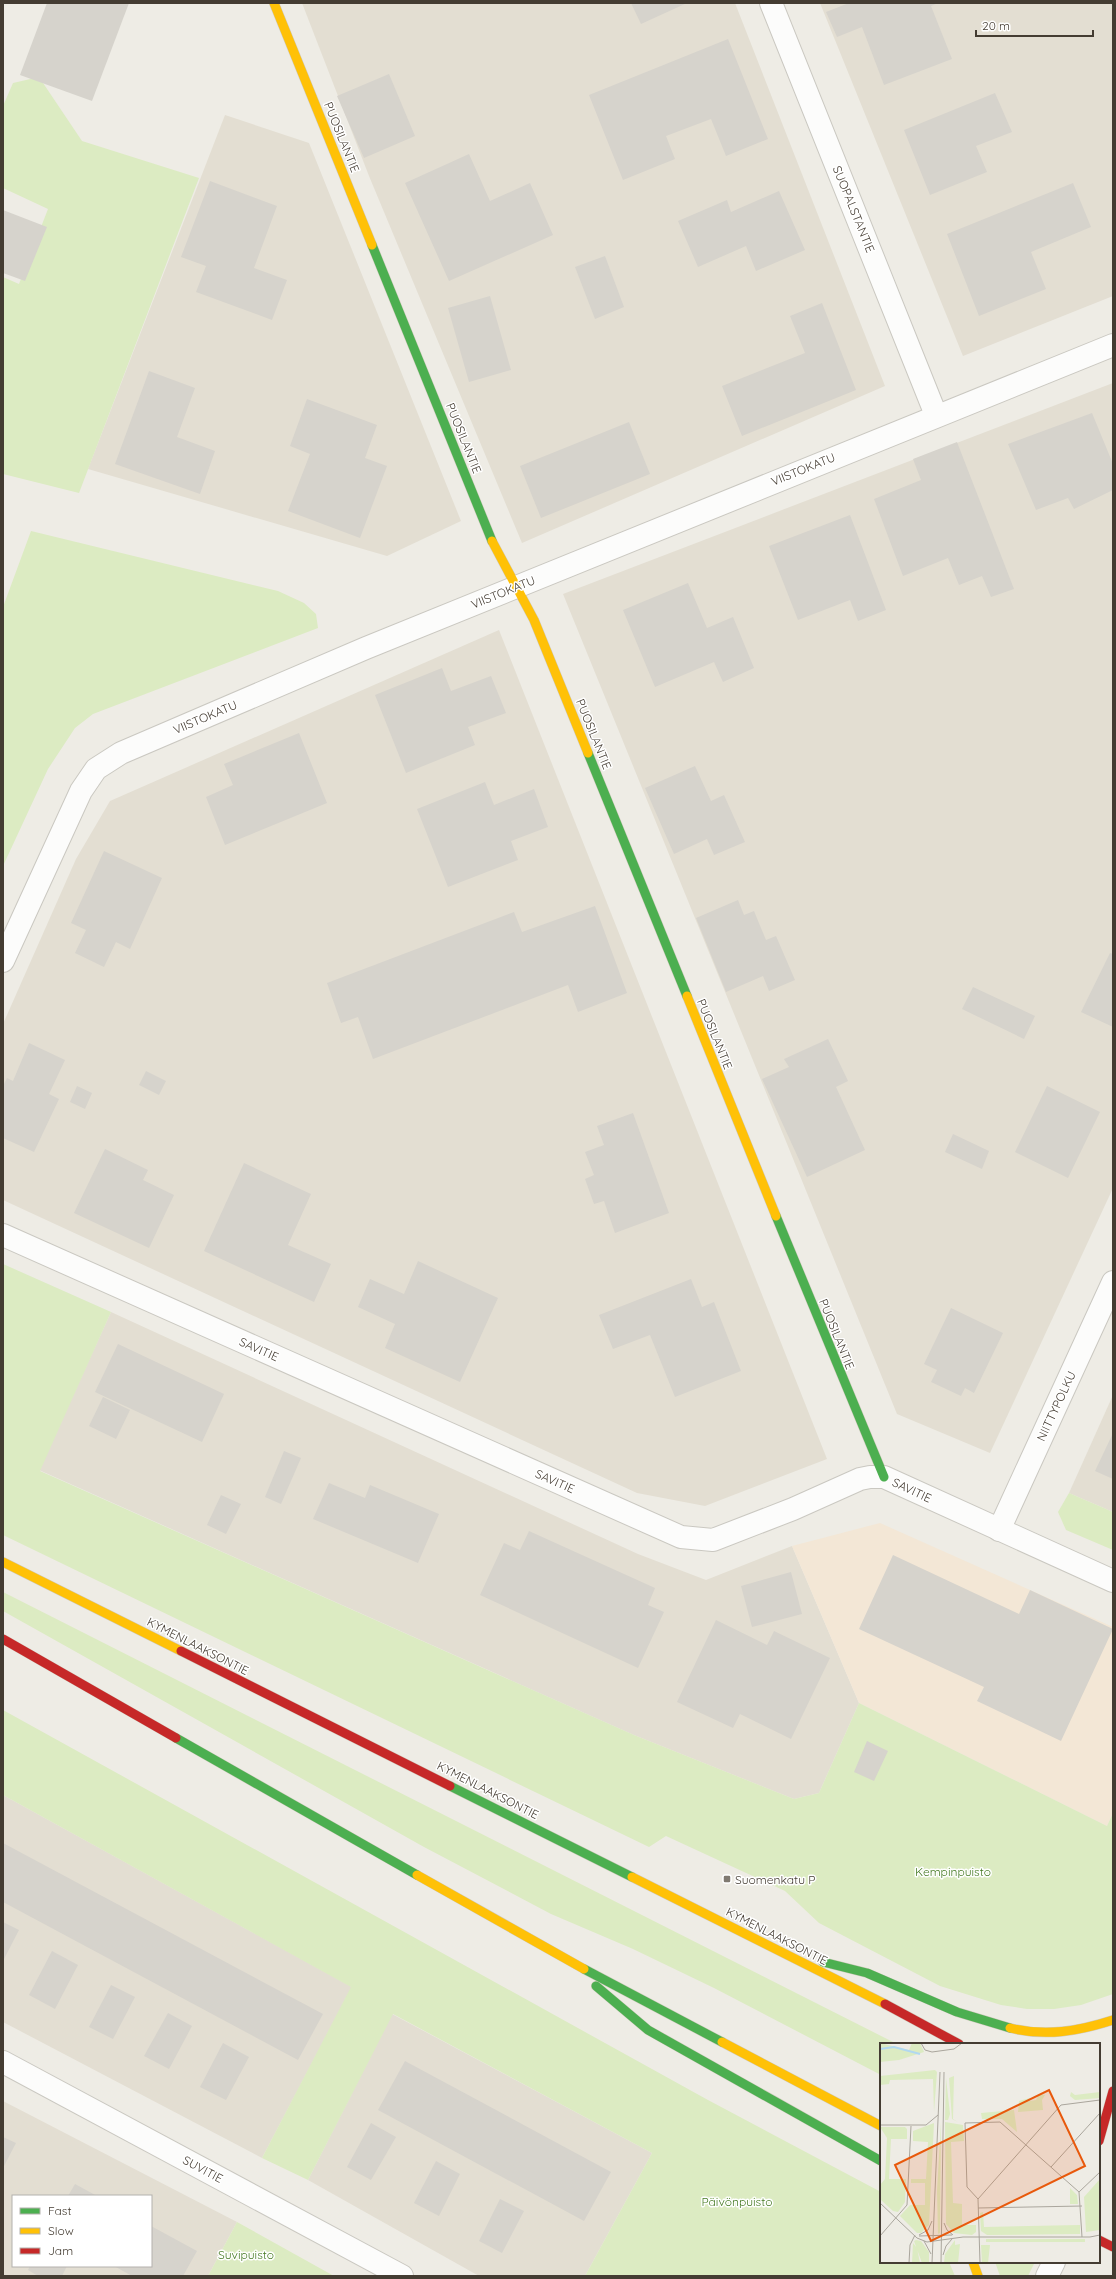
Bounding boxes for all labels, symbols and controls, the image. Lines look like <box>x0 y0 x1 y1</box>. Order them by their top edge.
scale bar <box>976 12 1093 38</box>
text: 20 m <box>982 18 1010 33</box>
street label: PUOSILANTIE <box>321 100 363 175</box>
street label: SUOPALSTANTIE <box>830 163 878 255</box>
street label: PUOSILANTIE <box>443 401 485 476</box>
street label: VIISTOKATU <box>769 449 837 489</box>
street label: VIISTOKATU <box>469 572 537 612</box>
street label: VIISTOKATU <box>171 697 239 737</box>
street label: PUOSILANTIE <box>573 697 615 772</box>
street label: PUOSILANTIE <box>694 997 736 1072</box>
street label: PUOSILANTIE <box>816 1297 858 1372</box>
street label: SAVITIE <box>237 1334 281 1364</box>
street label: NIITTYPOLKU <box>1033 1369 1079 1443</box>
street label: SAVITIE <box>533 1466 577 1496</box>
street label: SAVITIE <box>890 1474 934 1506</box>
street label: KYMENLAAKSONTIE <box>145 1614 252 1678</box>
street label: KYMENLAAKSONTIE <box>435 1758 542 1822</box>
park label: Kempinpuisto <box>915 1864 991 1879</box>
place label: Suomenkatu P <box>735 1872 815 1887</box>
marker: Suomenkatu P <box>722 1874 732 1884</box>
street label: KYMENLAAKSONTIE <box>724 1904 831 1968</box>
inset map <box>880 2043 1100 2263</box>
street label: SUVITIE <box>180 2152 226 2186</box>
park label: Päivönpuisto <box>701 2194 773 2209</box>
legend <box>12 2195 152 2267</box>
text: Fast <box>48 2203 72 2218</box>
text: Slow <box>48 2223 74 2238</box>
text: Jam <box>48 2243 73 2258</box>
park label: Suvipuisto <box>218 2247 274 2262</box>

